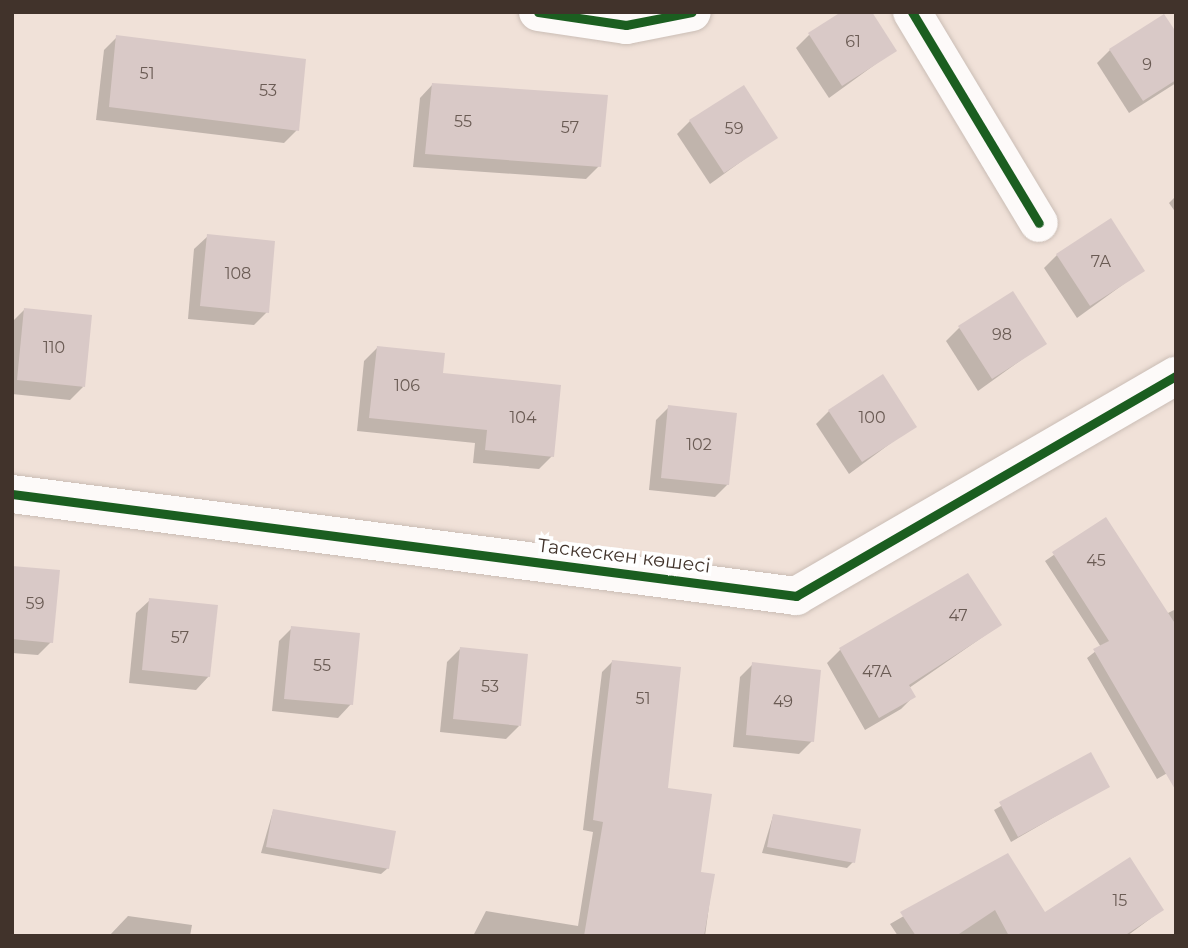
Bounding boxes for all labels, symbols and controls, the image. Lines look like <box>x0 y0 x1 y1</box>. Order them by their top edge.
house number: 61 <box>845 32 861 52</box>
house number: 9 <box>1142 55 1152 75</box>
house number: 51 <box>140 64 154 84</box>
house number: 53 <box>259 81 277 101</box>
house number: 55 <box>454 112 472 132</box>
house number: 57 <box>561 118 579 138</box>
house number: 59 <box>725 119 743 139</box>
house number: 7А <box>1091 252 1111 272</box>
house number: 108 <box>225 264 251 284</box>
house number: 98 <box>992 325 1012 345</box>
house number: 110 <box>43 338 65 358</box>
house number: 106 <box>394 376 420 396</box>
house number: 104 <box>510 408 536 428</box>
house number: 100 <box>859 408 885 428</box>
house number: 102 <box>686 435 712 455</box>
street label: Таскескен көшесі <box>536 534 712 578</box>
house number: 45 <box>1086 551 1106 571</box>
house number: 59 <box>26 594 44 614</box>
house number: 47 <box>948 606 968 626</box>
house number: 57 <box>171 628 189 648</box>
house number: 55 <box>313 656 331 676</box>
house number: 47А <box>862 662 892 682</box>
house number: 53 <box>481 677 499 697</box>
house number: 51 <box>636 689 650 709</box>
house number: 49 <box>773 692 793 712</box>
house number: 15 <box>1113 891 1127 911</box>

